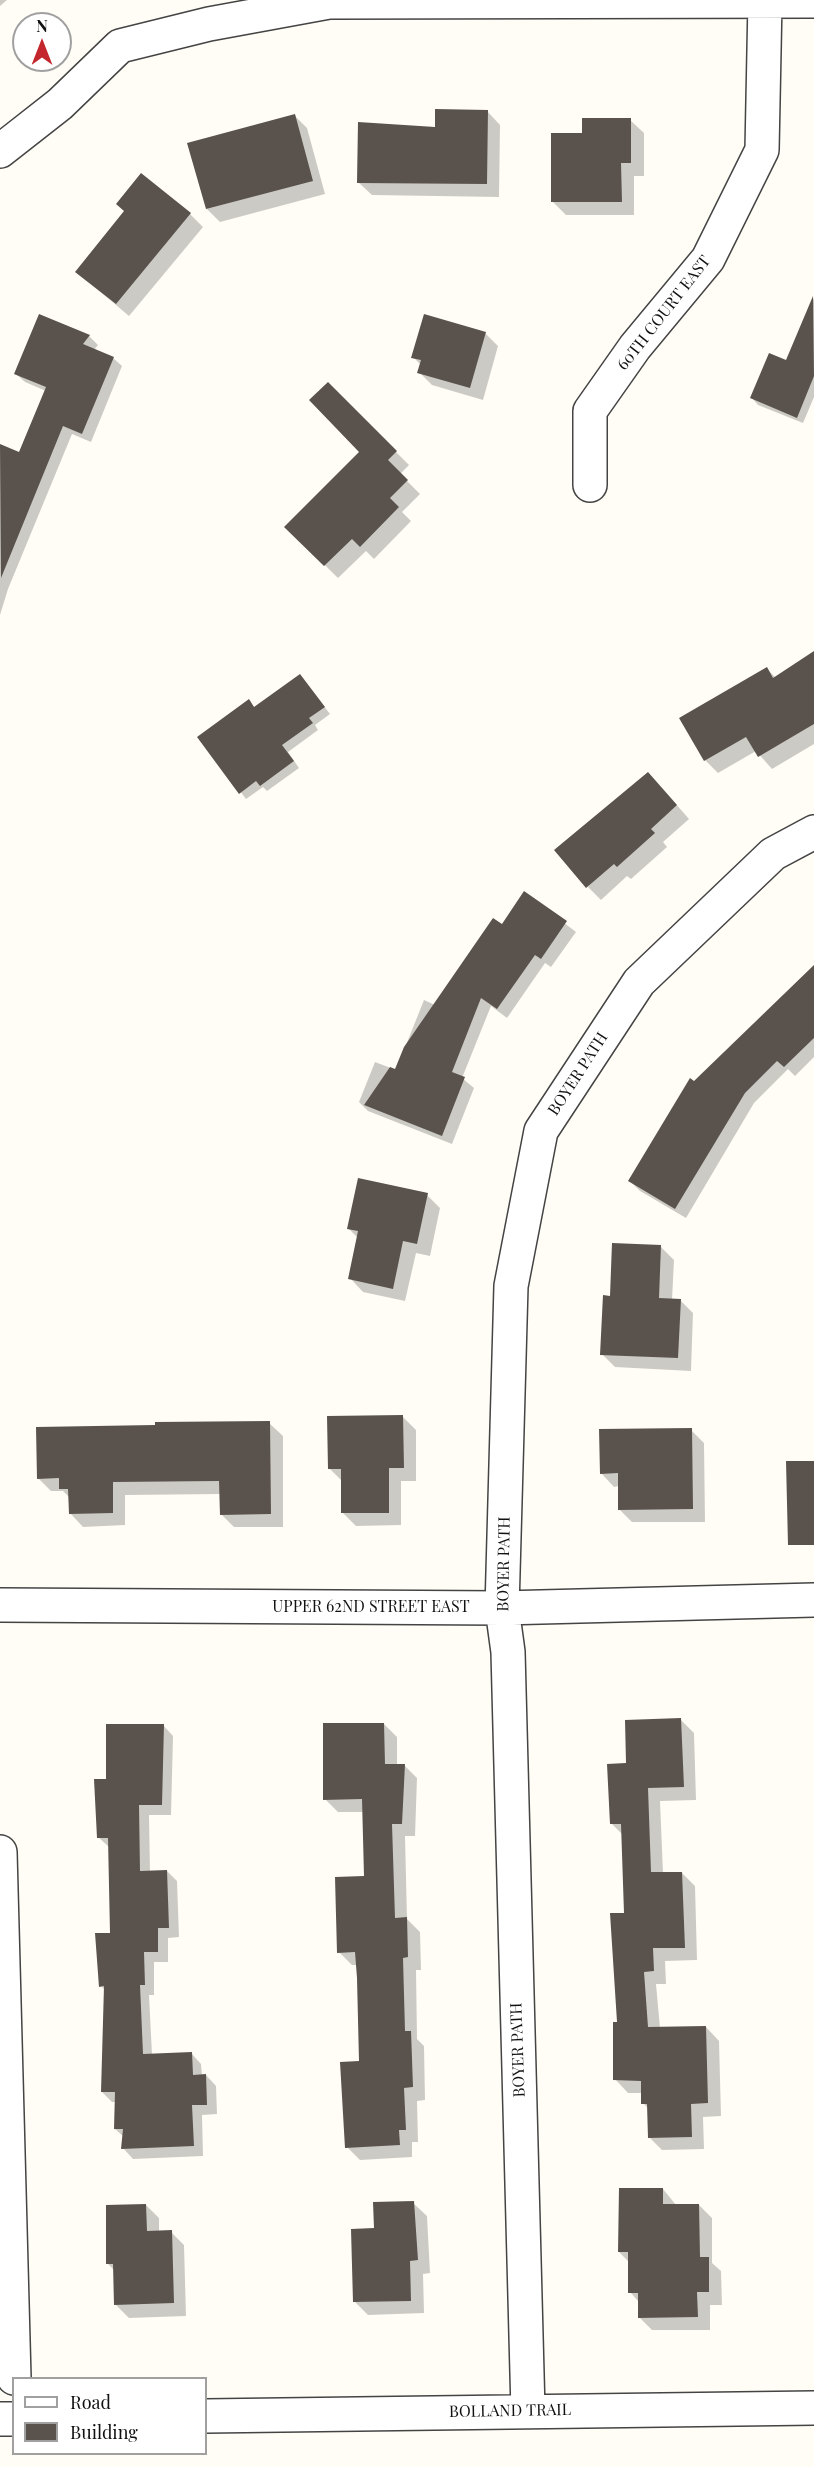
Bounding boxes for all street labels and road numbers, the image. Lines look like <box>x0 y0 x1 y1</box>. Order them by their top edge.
street label: 60TH COURT EAST <box>613 252 715 374</box>
street label: BOYER PATH <box>544 1029 612 1119</box>
street label: BOYER PATH <box>494 1516 514 1612</box>
street label: UPPER 62ND STREET EAST <box>272 1597 470 1617</box>
street label: BOYER PATH <box>507 2002 529 2098</box>
street label: BOLLAND TRAIL <box>449 2400 571 2422</box>

